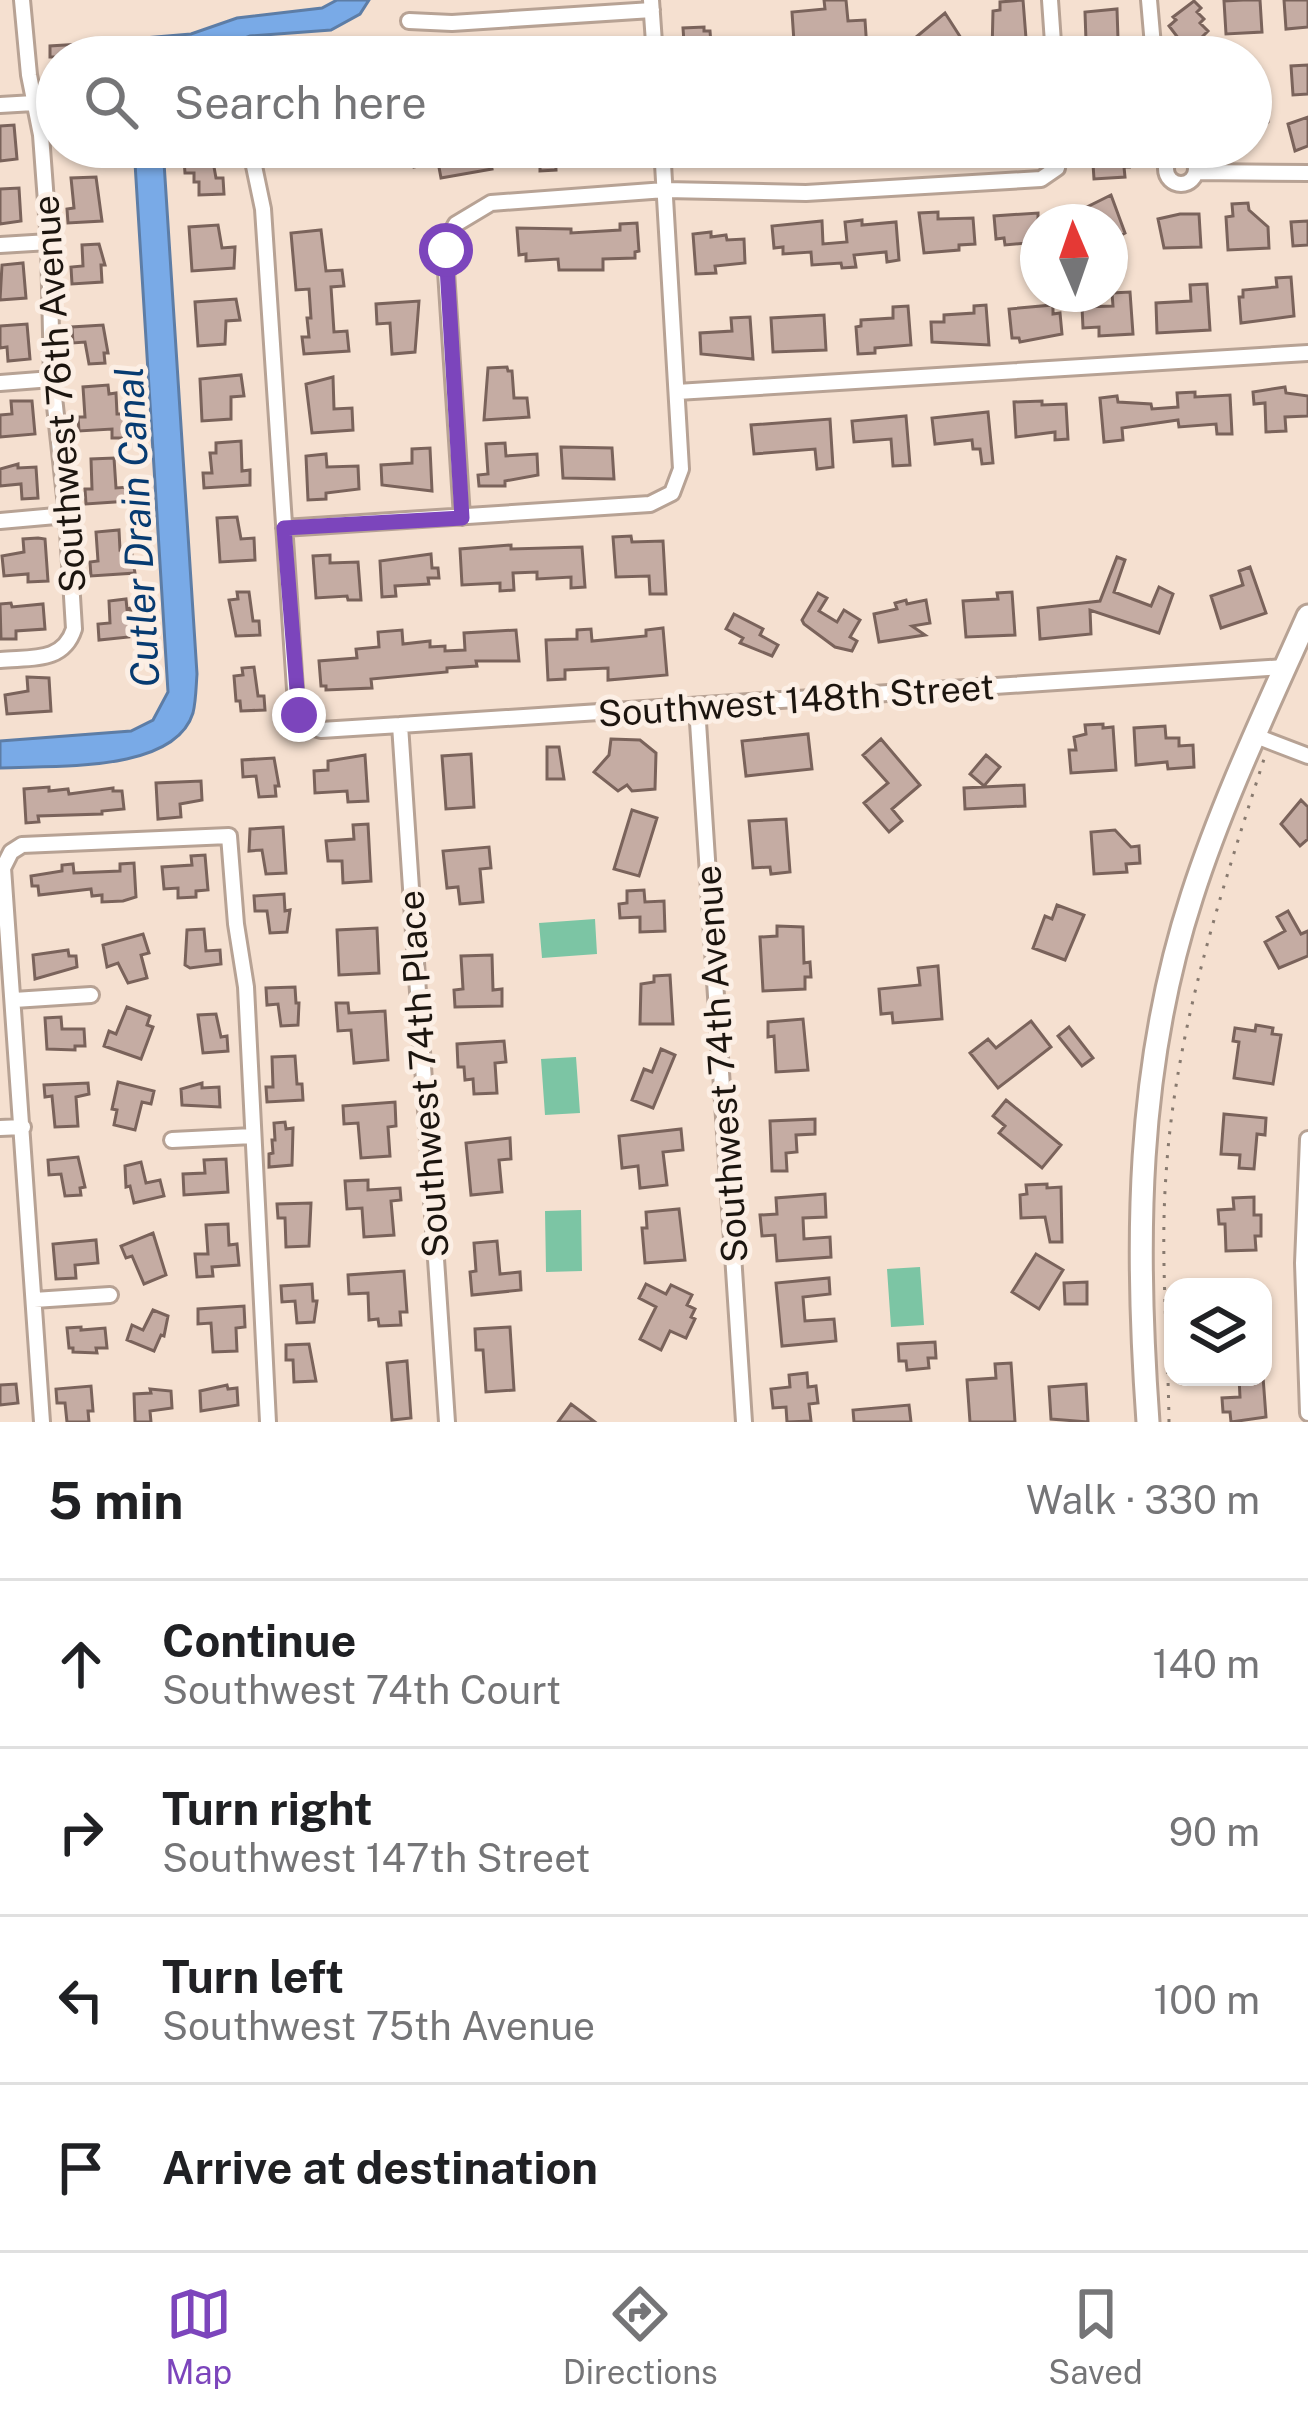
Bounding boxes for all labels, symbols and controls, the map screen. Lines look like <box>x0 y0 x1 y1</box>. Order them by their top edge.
search box <box>36 36 1272 168</box>
icon: search <box>78 69 144 135</box>
text: Search here <box>174 76 427 129</box>
street label: Southwest 76th Avenue <box>24 194 94 594</box>
north arrow <box>1020 204 1128 312</box>
route start <box>419 223 473 277</box>
water label: Cutler Drain Canal <box>106 365 168 689</box>
street label: Southwest 148th Street <box>596 665 996 735</box>
route end <box>272 688 326 742</box>
street label: Southwest 74th Avenue <box>686 864 756 1264</box>
street label: Southwest 74th Place <box>389 889 457 1259</box>
map controls <box>1164 1278 1272 1386</box>
button: layers <box>1164 1278 1272 1386</box>
text: 5 min <box>48 1471 184 1530</box>
text: Walk · 330 m <box>1026 1477 1260 1523</box>
text: Continue <box>162 1614 356 1667</box>
icon: ahead <box>48 1631 114 1697</box>
text: 140 m <box>1153 1641 1260 1687</box>
text: Southwest 74th Court <box>162 1667 561 1713</box>
text: Turn right <box>162 1782 373 1835</box>
icon: right <box>48 1799 114 1865</box>
text: 90 m <box>1169 1809 1260 1855</box>
text: Southwest 147th Street <box>162 1835 591 1881</box>
text: Turn left <box>162 1950 344 2003</box>
icon: left <box>48 1967 114 2033</box>
text: 100 m <box>1153 1977 1260 2023</box>
text: Southwest 75th Avenue <box>162 2003 595 2049</box>
icon: arrive <box>48 2135 114 2201</box>
text: Arrive at destination <box>162 2141 598 2194</box>
tab: Map <box>165 2281 232 2391</box>
tab: Directions <box>563 2281 718 2391</box>
tab: Saved <box>1048 2281 1143 2391</box>

